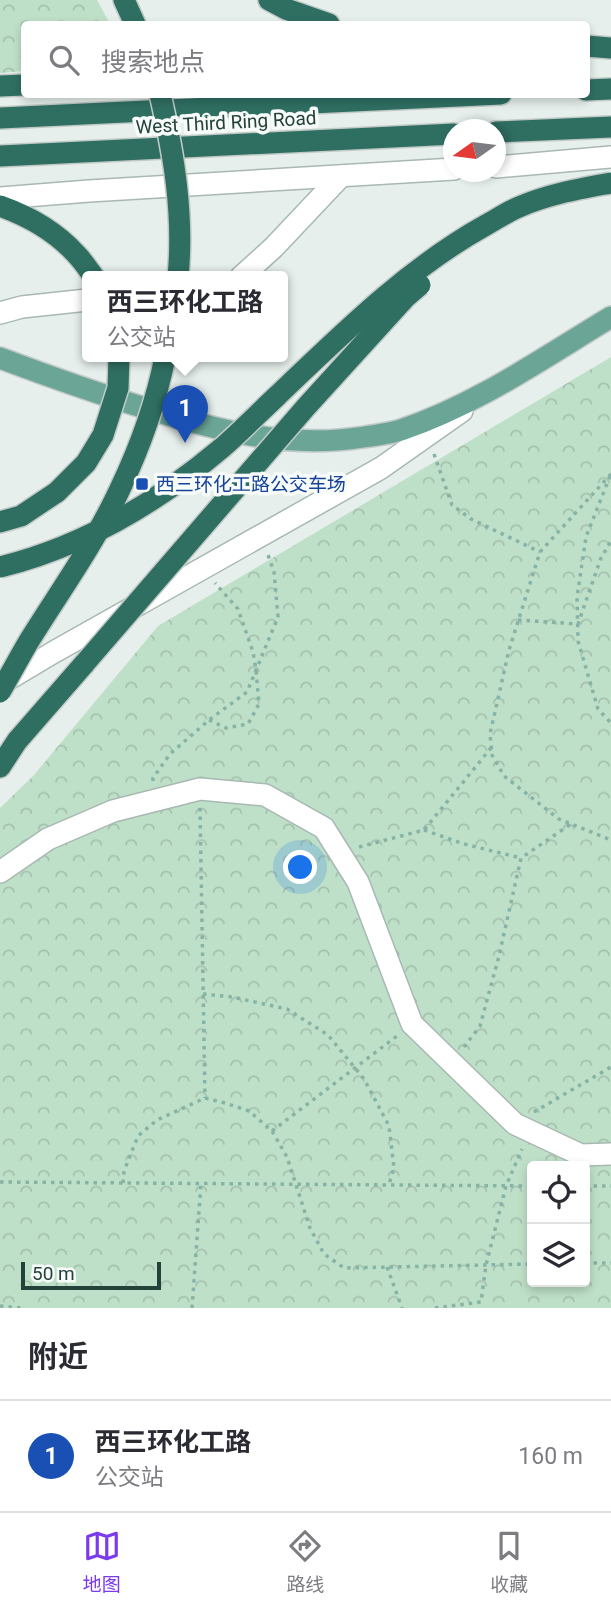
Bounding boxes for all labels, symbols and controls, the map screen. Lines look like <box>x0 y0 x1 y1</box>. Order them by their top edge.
search box <box>21 21 590 98</box>
icon: search <box>45 41 83 79</box>
text: 搜索地点 <box>101 47 205 77</box>
street label: West Third Ring Road <box>135 106 317 139</box>
north arrow <box>443 119 506 182</box>
popup <box>82 271 288 362</box>
text: 西三环化工路 <box>107 287 263 317</box>
text: 公交站 <box>107 324 176 351</box>
pin: 1 <box>162 385 208 443</box>
place label: 西三环化工路公交车场 <box>156 473 346 496</box>
marker: 西三环化工路公交车场 <box>134 476 150 492</box>
your location <box>283 850 317 884</box>
map controls <box>527 1161 590 1287</box>
button: locate <box>527 1161 590 1224</box>
button: layers <box>527 1224 590 1287</box>
scale bar <box>21 1259 161 1291</box>
text: 50 m <box>32 1262 75 1285</box>
text: 附近 <box>28 1339 88 1374</box>
text: 西三环化工路 <box>95 1427 251 1457</box>
text: 1 <box>44 1443 58 1470</box>
text: 160 m <box>518 1443 583 1470</box>
text: 公交站 <box>95 1464 164 1491</box>
tab: 地图 <box>83 1527 121 1596</box>
tab: 路线 <box>286 1527 324 1596</box>
tab: 收藏 <box>490 1527 528 1596</box>

